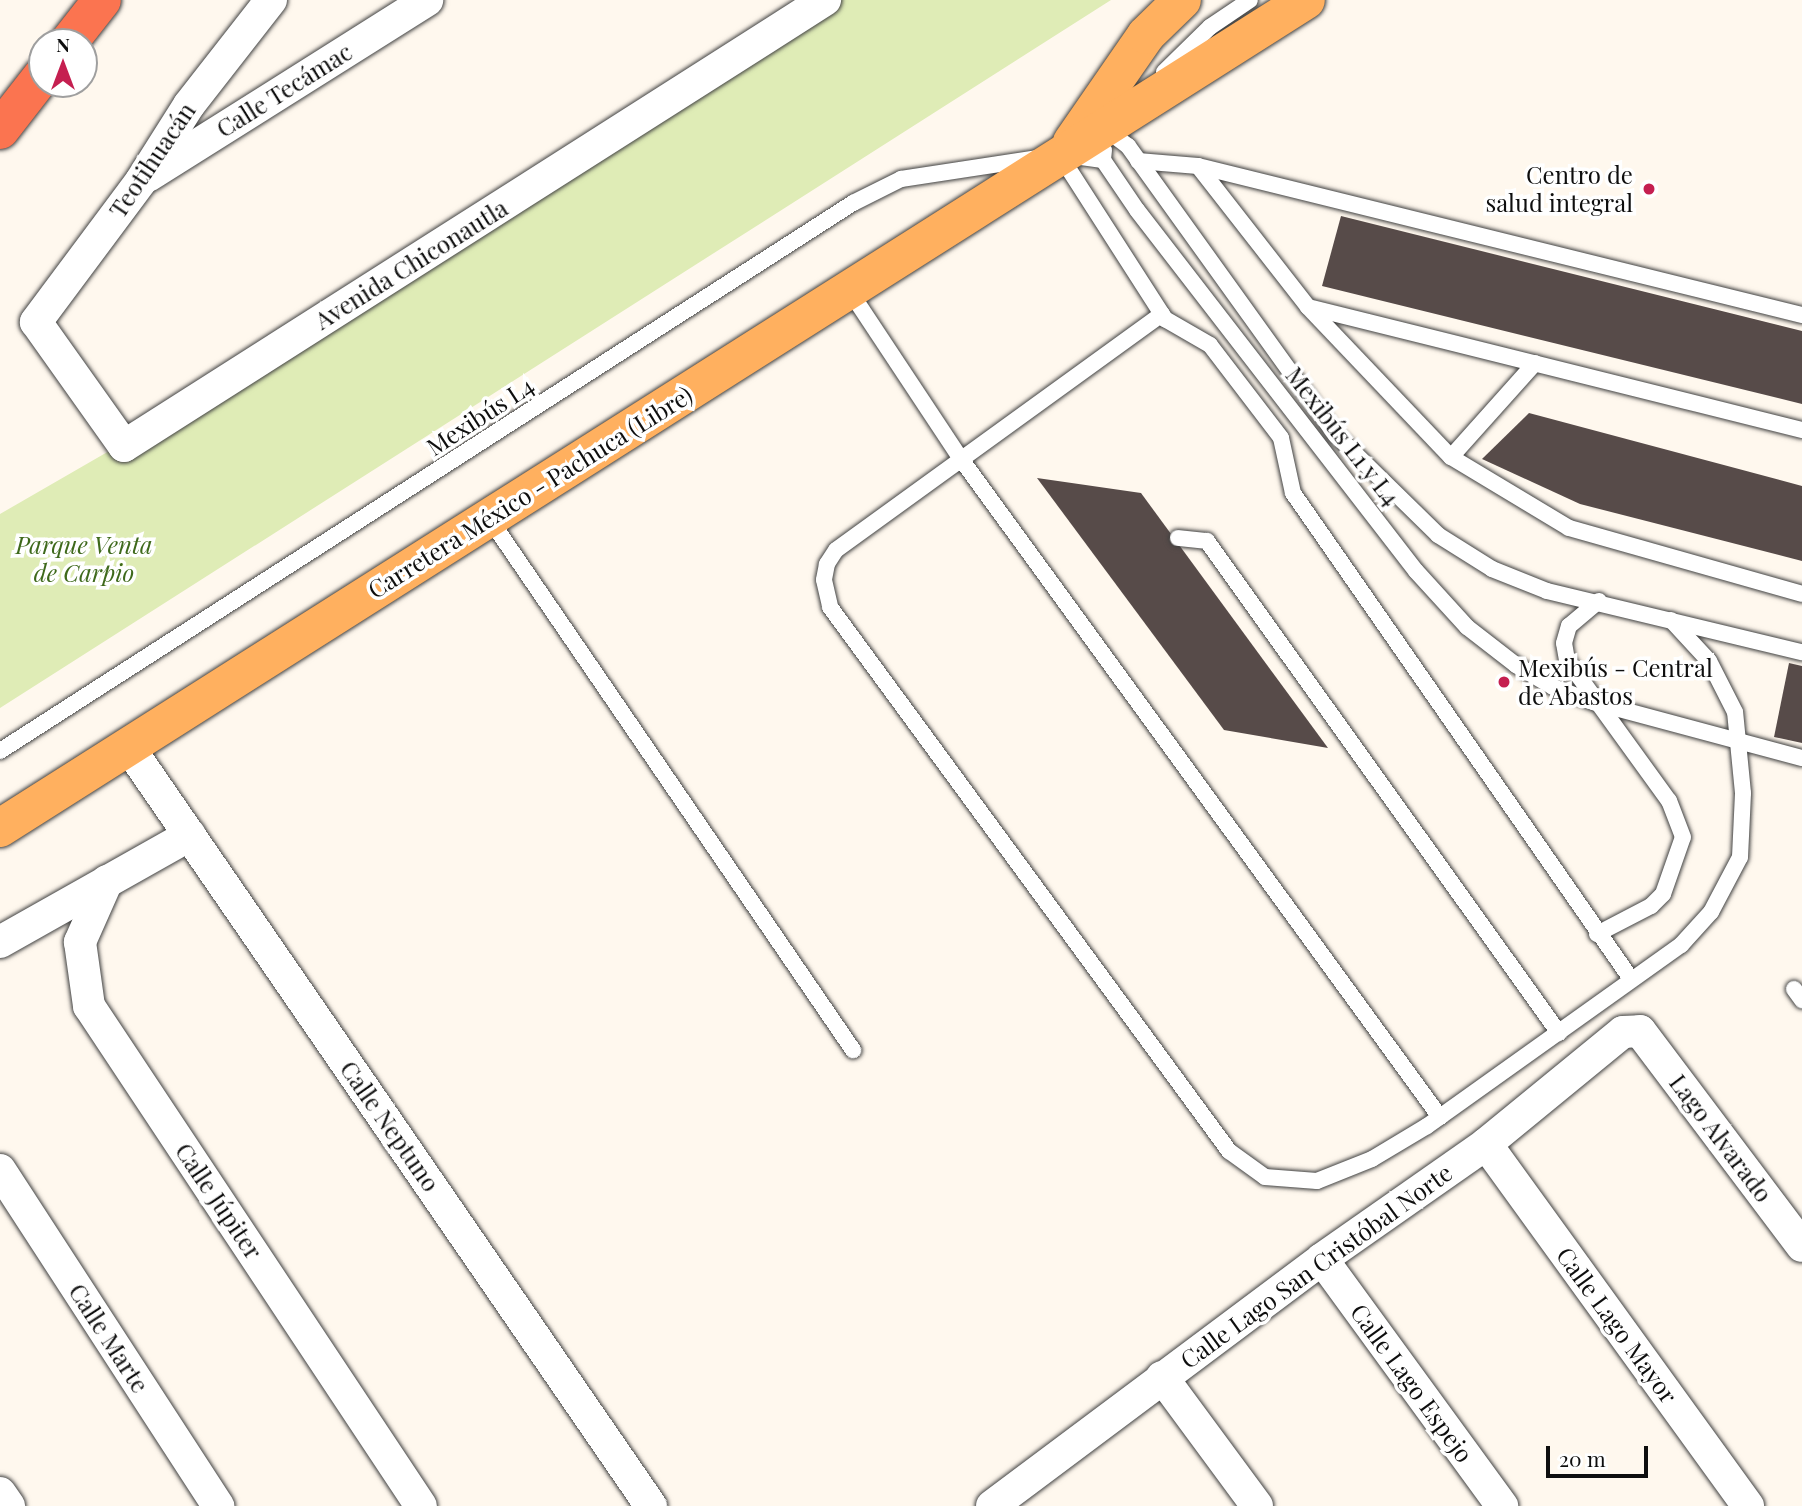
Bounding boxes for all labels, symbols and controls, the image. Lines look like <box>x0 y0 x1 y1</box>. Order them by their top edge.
north arrow <box>28 28 98 98</box>
text: N <box>56 31 70 57</box>
street label: Calle Tecámac <box>211 37 357 143</box>
street label: Teotihuacán <box>103 97 201 223</box>
place label: Centro de salud integral <box>1485 161 1633 217</box>
marker: Centro de salud integral <box>1639 179 1659 199</box>
street label: Avenida Chiconautla <box>309 193 513 335</box>
street label: Mexibús L1 y L4 <box>1280 361 1406 511</box>
street label: Mexibús L4 <box>421 371 539 461</box>
street label: Carretera México - Pachuca (Libre) <box>362 380 698 604</box>
park label: Parque Venta de Carpio <box>15 531 153 587</box>
place label: Mexibús - Central de Abastos <box>1518 654 1713 710</box>
marker: Mexibús - Central de Abastos <box>1496 674 1512 690</box>
street label: Calle Neptuno <box>334 1055 446 1197</box>
street label: Lago Alvarado <box>1663 1068 1779 1208</box>
street label: Calle Júpiter <box>170 1137 268 1265</box>
street label: Calle Lago San Cristóbal Norte <box>1175 1158 1457 1374</box>
street label: Calle Lago Mayor <box>1551 1241 1683 1409</box>
street label: Calle Marte <box>63 1278 155 1398</box>
street label: Calle Lago Espejo <box>1345 1298 1479 1468</box>
scale bar <box>1550 1432 1652 1476</box>
text: 20 m <box>1559 1444 1606 1472</box>

